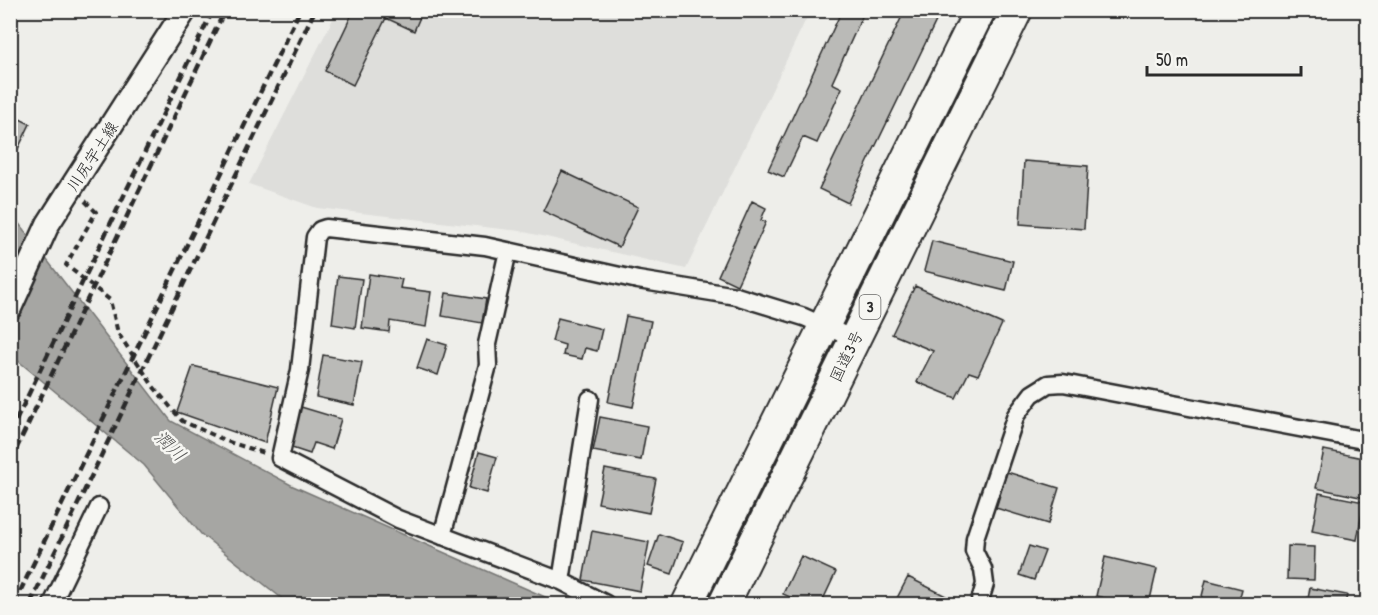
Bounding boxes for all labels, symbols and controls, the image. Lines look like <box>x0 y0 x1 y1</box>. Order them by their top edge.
scale bar <box>1147 39 1302 77</box>
text: 50 m <box>1156 47 1188 72</box>
street label: 川尻宇土線 <box>61 116 123 196</box>
road number: 3 <box>860 295 880 319</box>
street label: 国道3号 <box>824 326 868 386</box>
water label: 潤川 <box>149 424 192 467</box>

